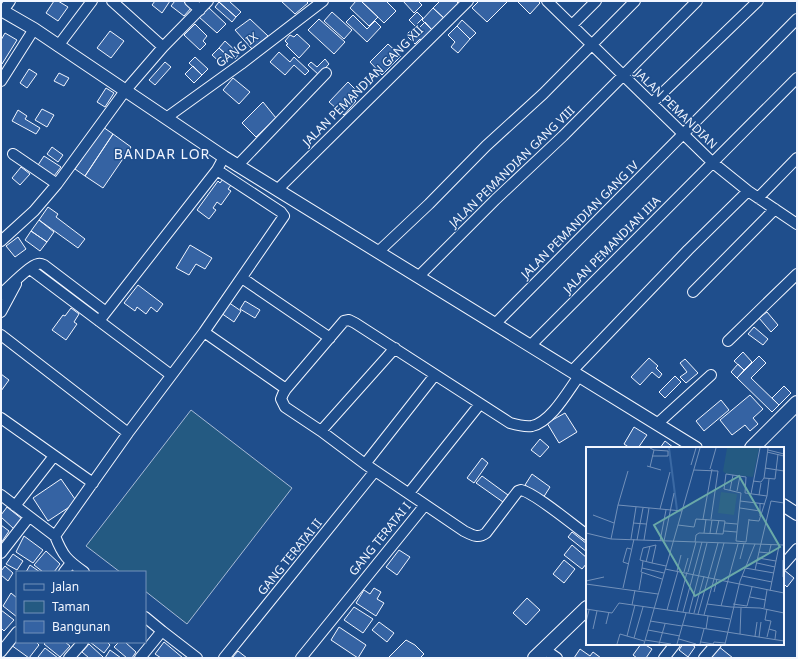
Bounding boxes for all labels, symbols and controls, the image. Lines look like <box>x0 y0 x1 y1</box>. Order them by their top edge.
street label: JALAN PEMANDIAN GANG XII <box>298 22 427 150</box>
street label: GANG IX <box>212 28 261 71</box>
street label: JALAN PEMANDIAN <box>631 64 721 152</box>
street label: JALAN PEMANDIAN GANG VIII <box>445 102 578 232</box>
district label: BANDAR LOR <box>114 144 210 163</box>
street label: JALAN PEMANDIAN GANG IV <box>516 156 643 283</box>
street label: JALAN PEMANDIAN IIIA <box>558 192 664 298</box>
inset map <box>586 447 784 645</box>
street label: GANG TERATAI I <box>345 498 414 579</box>
street label: GANG TERATAI II <box>253 515 326 598</box>
legend <box>16 571 146 643</box>
text: Jalan <box>51 578 79 595</box>
text: Taman <box>52 598 90 615</box>
text: Bangunan <box>52 618 110 635</box>

